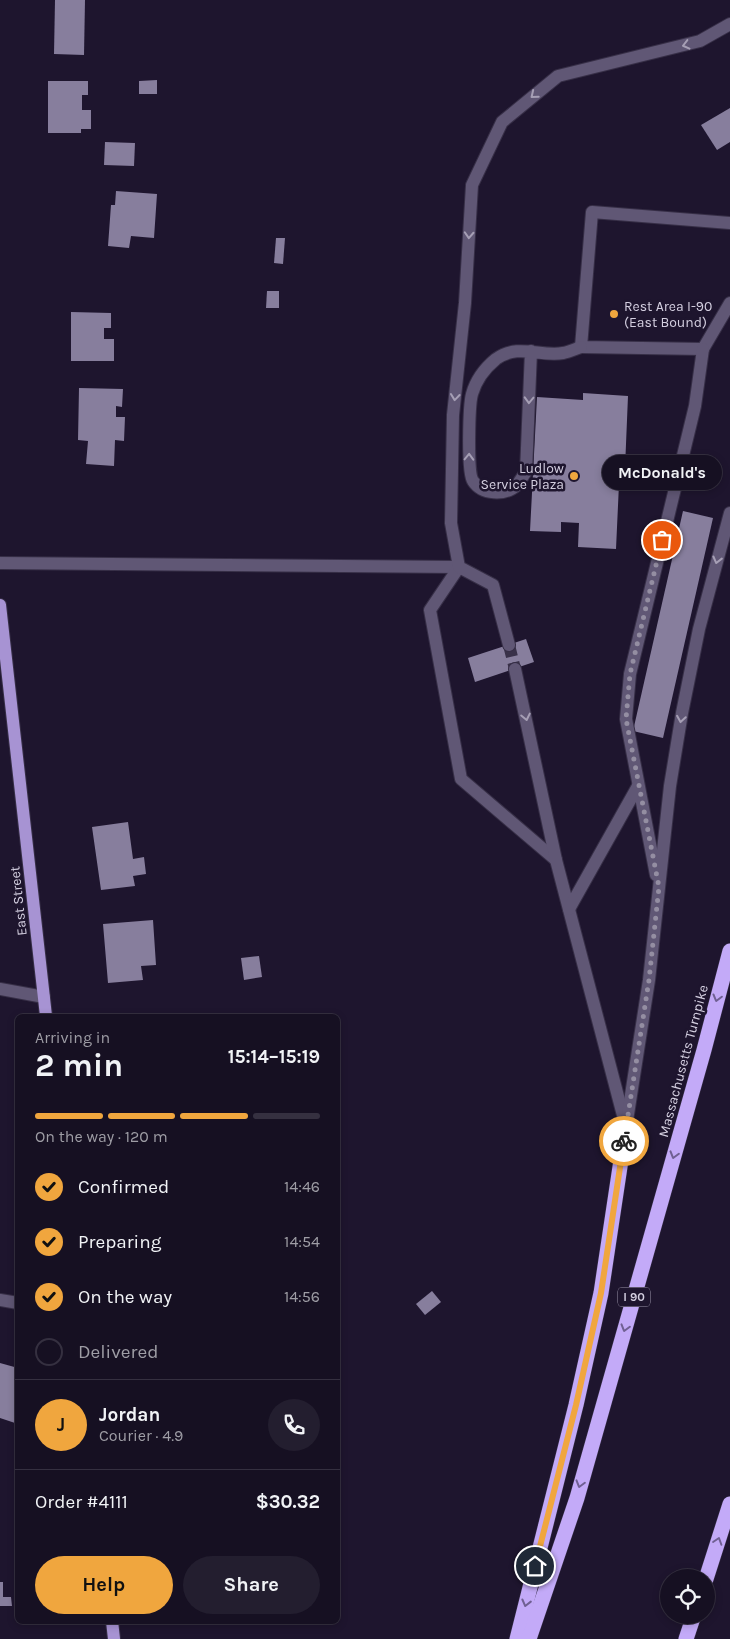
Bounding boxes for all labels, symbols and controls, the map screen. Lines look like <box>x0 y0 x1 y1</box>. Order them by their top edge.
one-way arrow <box>682 39 691 50</box>
one-way arrow <box>531 90 540 98</box>
one-way arrow <box>463 232 474 240</box>
place label: Rest Area I-90 (East Bound) <box>624 298 712 331</box>
marker: Rest Area I-90 (East Bound) <box>608 308 620 320</box>
one-way arrow <box>450 394 461 402</box>
one-way arrow <box>523 396 534 404</box>
one-way arrow <box>464 453 475 461</box>
callout: McDonald's <box>602 455 722 490</box>
place label: Ludlow Service Plaza <box>481 460 564 493</box>
text: McDonald's <box>618 463 706 482</box>
marker: Ludlow Service Plaza <box>568 470 580 482</box>
pin <box>641 519 683 561</box>
icon: bag <box>648 526 676 554</box>
one-way arrow <box>712 556 723 565</box>
one-way arrow <box>520 712 530 721</box>
one-way arrow <box>676 714 686 723</box>
street label: East Street <box>6 865 31 937</box>
street label: Massachusetts Turnpike <box>655 983 712 1139</box>
one-way arrow <box>713 994 723 1002</box>
text: Arriving in <box>35 1028 110 1047</box>
text: 15:14–15:19 <box>228 1046 320 1068</box>
text: 2 min <box>35 1047 123 1084</box>
courier <box>599 1116 649 1166</box>
text: On the way · 120 m <box>35 1127 168 1146</box>
icon: bike <box>610 1127 638 1155</box>
one-way arrow <box>669 1151 680 1159</box>
icon: check <box>35 1173 63 1201</box>
text: Confirmed <box>78 1176 169 1198</box>
text: 14:46 <box>284 1177 320 1196</box>
icon: check <box>35 1228 63 1256</box>
text: Preparing <box>78 1231 161 1253</box>
text: 14:54 <box>284 1232 320 1251</box>
icon: check <box>35 1283 63 1311</box>
text: On the way <box>78 1286 172 1308</box>
text: 14:56 <box>284 1287 320 1306</box>
road number: I 90 <box>618 1288 650 1306</box>
one-way arrow <box>621 1324 631 1332</box>
text: Delivered <box>78 1341 158 1363</box>
button: phone <box>268 1399 320 1451</box>
text: Jordan <box>99 1404 160 1426</box>
text: J <box>57 1414 65 1436</box>
text: Courier · 4.9 <box>99 1426 183 1445</box>
one-way arrow <box>576 1480 586 1488</box>
text: Order #4111 <box>35 1491 128 1513</box>
text: $30.32 <box>256 1491 320 1513</box>
one-way arrow <box>712 1537 722 1546</box>
pin <box>514 1545 556 1587</box>
icon: home <box>521 1552 549 1580</box>
button: Help <box>35 1556 173 1614</box>
button: Share <box>183 1556 320 1614</box>
map controls <box>660 1569 715 1624</box>
button: locate <box>660 1569 715 1624</box>
one-way arrow <box>521 1598 532 1607</box>

